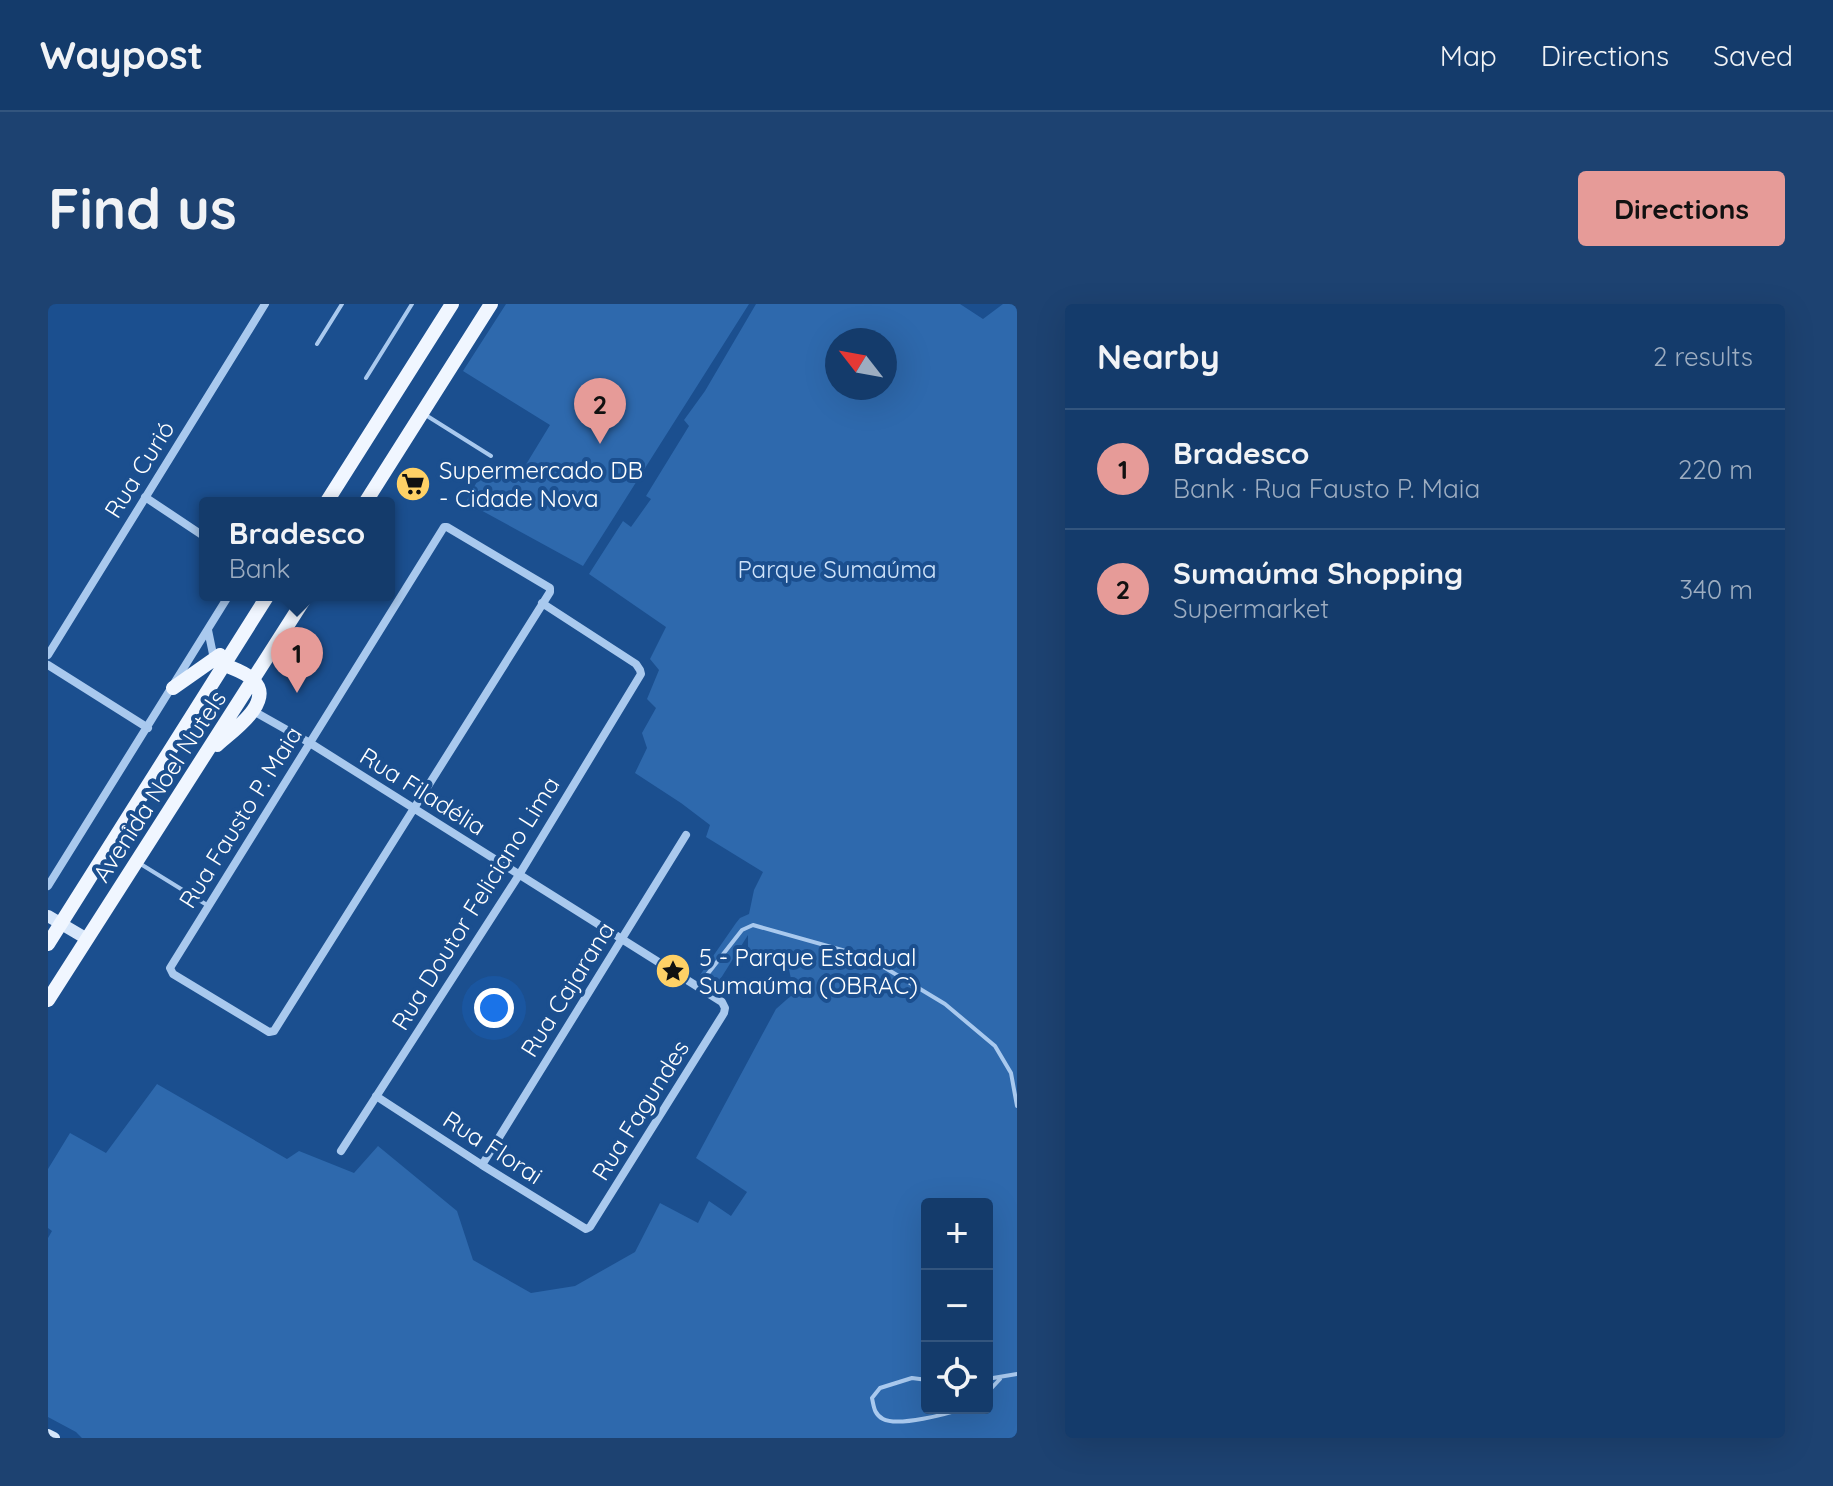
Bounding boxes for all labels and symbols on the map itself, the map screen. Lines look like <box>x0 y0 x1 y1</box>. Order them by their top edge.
north arrow <box>825 328 897 400</box>
pin: 2 <box>574 378 626 444</box>
street label: Rua Curió <box>97 415 181 523</box>
place label: Supermercado DB - Cidade Nova <box>439 455 643 513</box>
supermarket icon: Supermercado DB - Cidade Nova <box>394 465 432 503</box>
park label: Parque Sumaúma <box>737 554 937 584</box>
pin: 1 <box>271 627 323 693</box>
street label: Avenida Noel Nutels <box>86 684 232 888</box>
street label: Rua Fausto P. Maia <box>172 720 308 914</box>
street label: Rua Filadélia <box>355 740 491 842</box>
street label: Rua Doutor Feliciano Lima <box>385 771 565 1035</box>
street label: Rua Cajarana <box>514 916 620 1062</box>
place label: 5 - Parque Estadual Sumaúma (OBRAC) <box>699 942 918 1000</box>
place icon: 5 - Parque Estadual Sumaúma (OBRAC) <box>654 952 692 990</box>
your location <box>474 988 514 1028</box>
street label: Rua Fagundes <box>585 1034 695 1186</box>
street label: Rua Florai <box>438 1104 548 1190</box>

